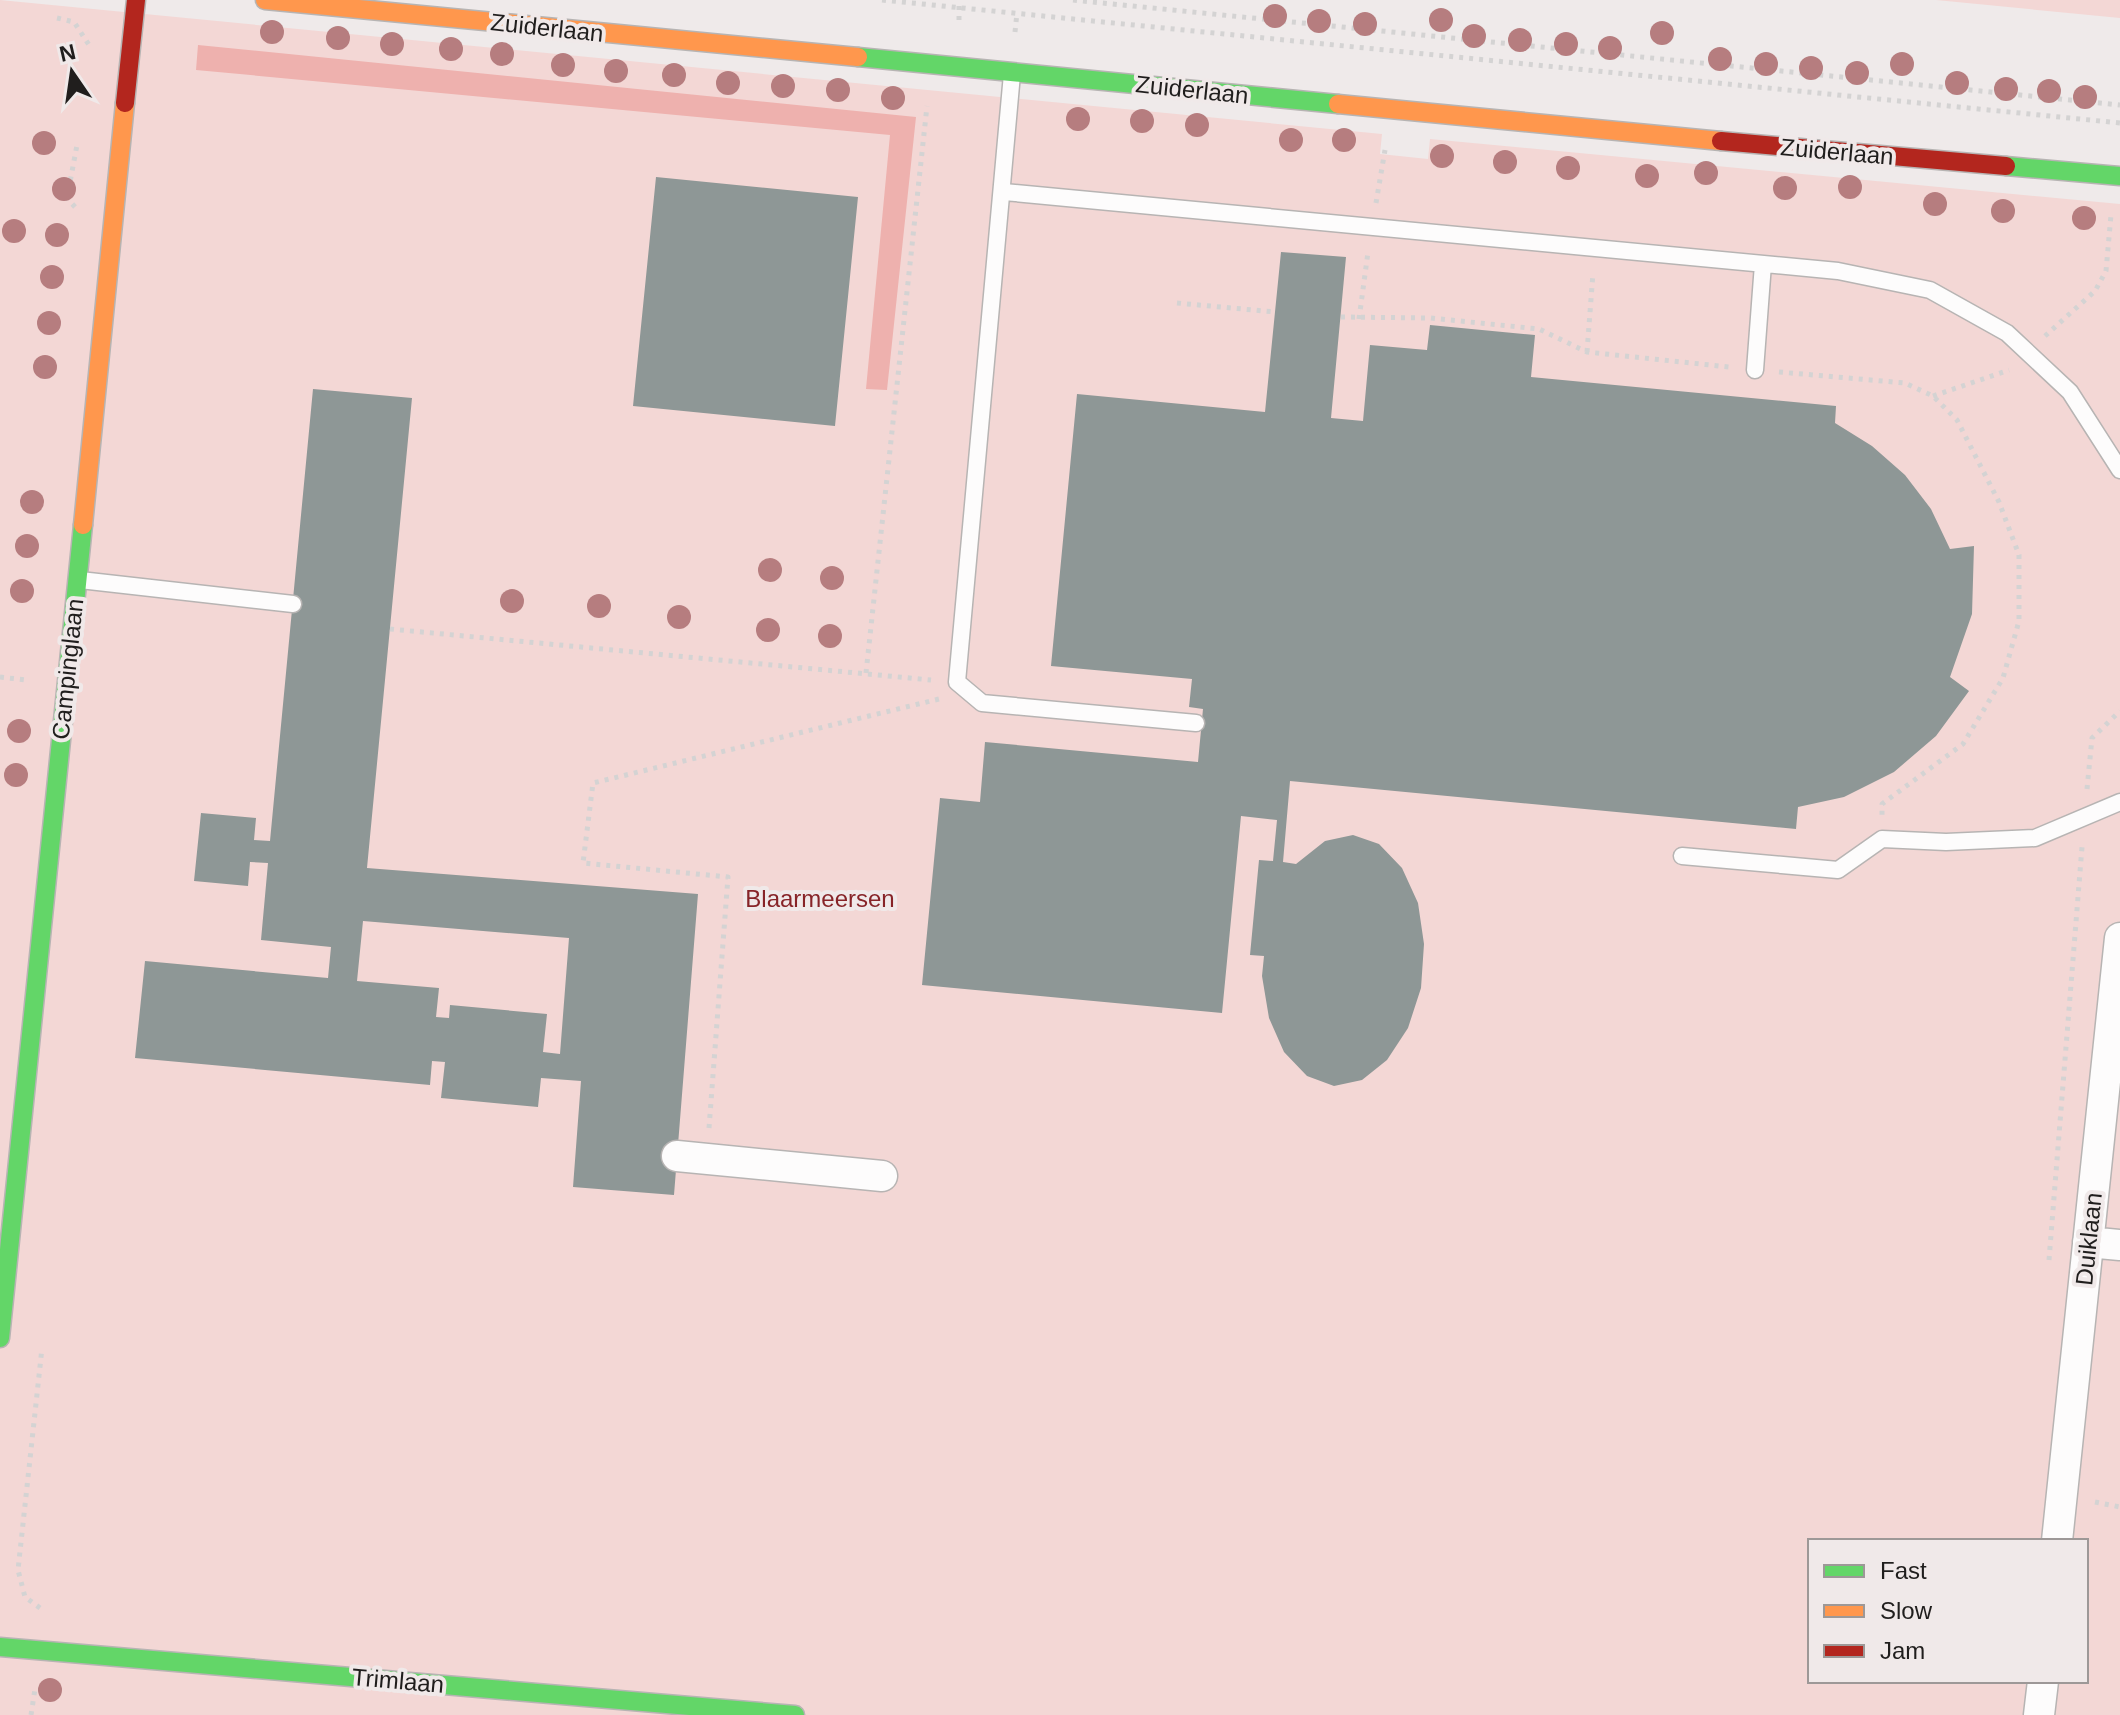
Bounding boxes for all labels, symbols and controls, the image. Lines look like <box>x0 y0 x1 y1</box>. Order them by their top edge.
street label: Zuiderlaan <box>489 8 605 47</box>
north arrow <box>32 32 112 112</box>
text: N <box>57 39 78 67</box>
street label: Zuiderlaan <box>1134 70 1250 109</box>
street label: Zuiderlaan <box>1779 133 1895 170</box>
street label: Campinglaan <box>47 597 88 741</box>
park label: Blaarmeersen <box>745 885 895 912</box>
street label: Duiklaan <box>2070 1191 2107 1287</box>
legend <box>1808 1539 2088 1683</box>
text: Fast <box>1880 1557 1927 1584</box>
text: Slow <box>1880 1597 1933 1624</box>
text: Jam <box>1880 1637 1925 1664</box>
street label: Trimlaan <box>351 1663 445 1698</box>

